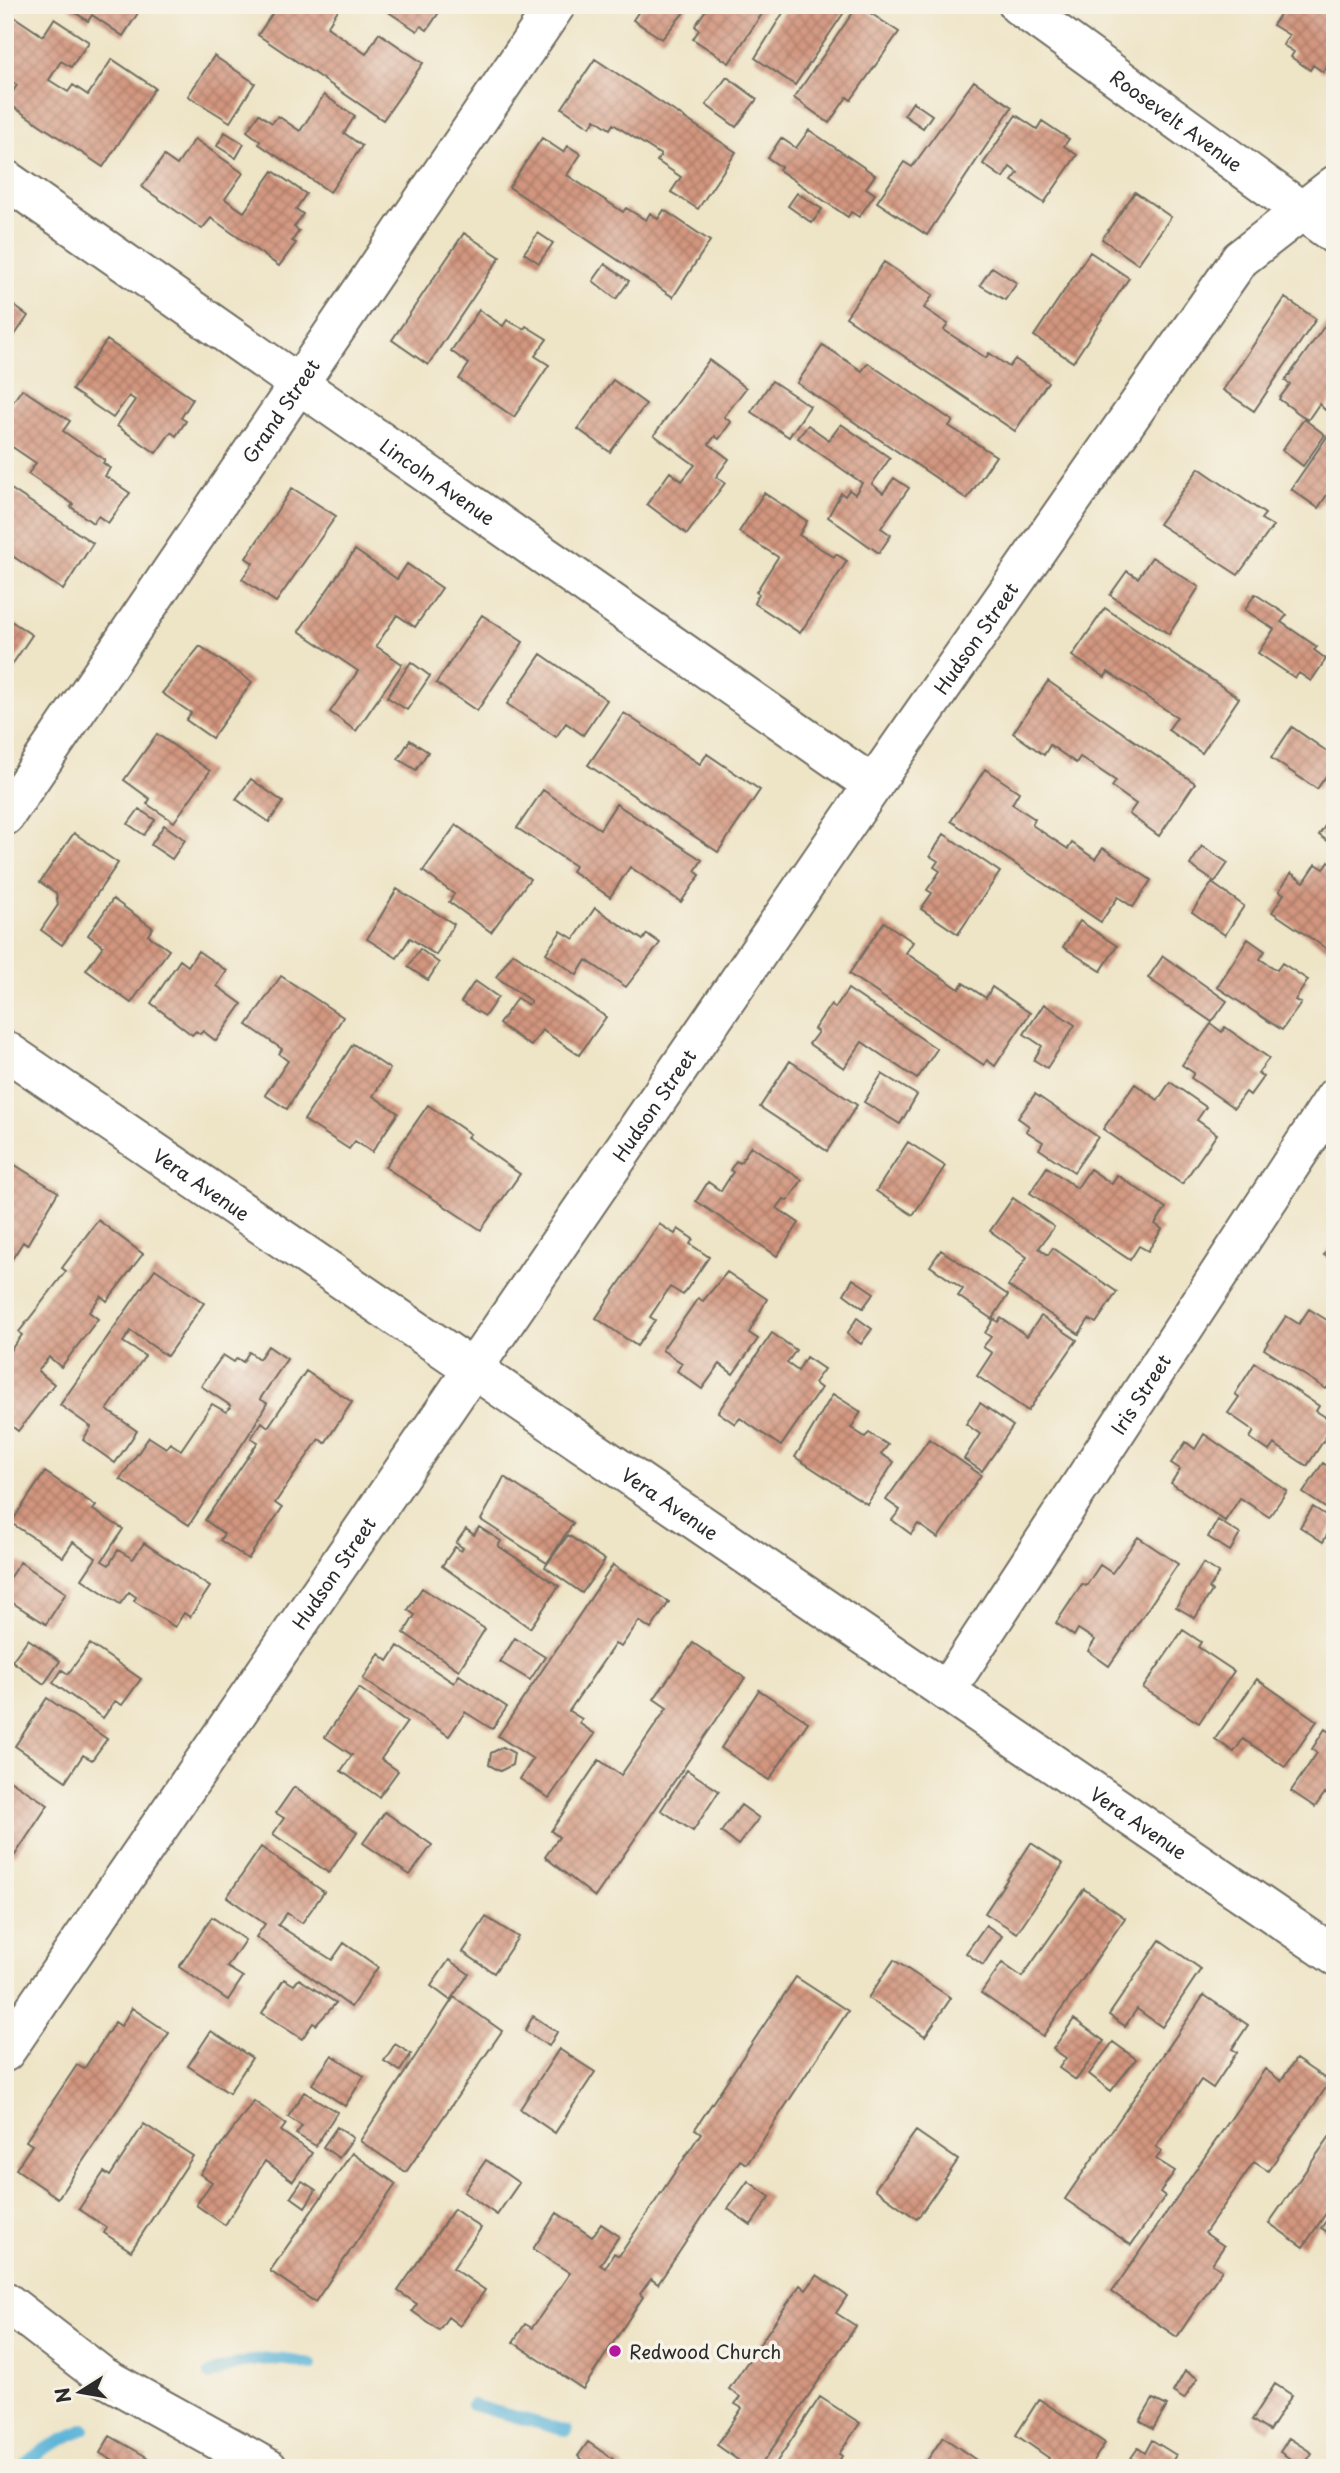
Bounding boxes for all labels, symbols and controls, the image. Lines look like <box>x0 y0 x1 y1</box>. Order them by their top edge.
street label: Roosevelt Avenue <box>1105 63 1248 178</box>
street label: Grand Street <box>235 353 326 468</box>
street label: Lincoln Avenue <box>375 431 501 531</box>
street label: Hudson Street <box>927 576 1025 700</box>
street label: Hudson Street <box>605 1043 702 1167</box>
street label: Vera Avenue <box>148 1141 256 1227</box>
street label: Iris Street <box>1104 1348 1177 1440</box>
street label: Vera Avenue <box>616 1460 724 1546</box>
street label: Hudson Street <box>285 1511 382 1635</box>
street label: Vera Avenue <box>1085 1779 1193 1865</box>
place label: Redwood Church <box>629 2337 781 2365</box>
marker: Redwood Church <box>607 2343 623 2359</box>
north arrow <box>46 2358 116 2428</box>
text: N <box>47 2385 78 2405</box>

